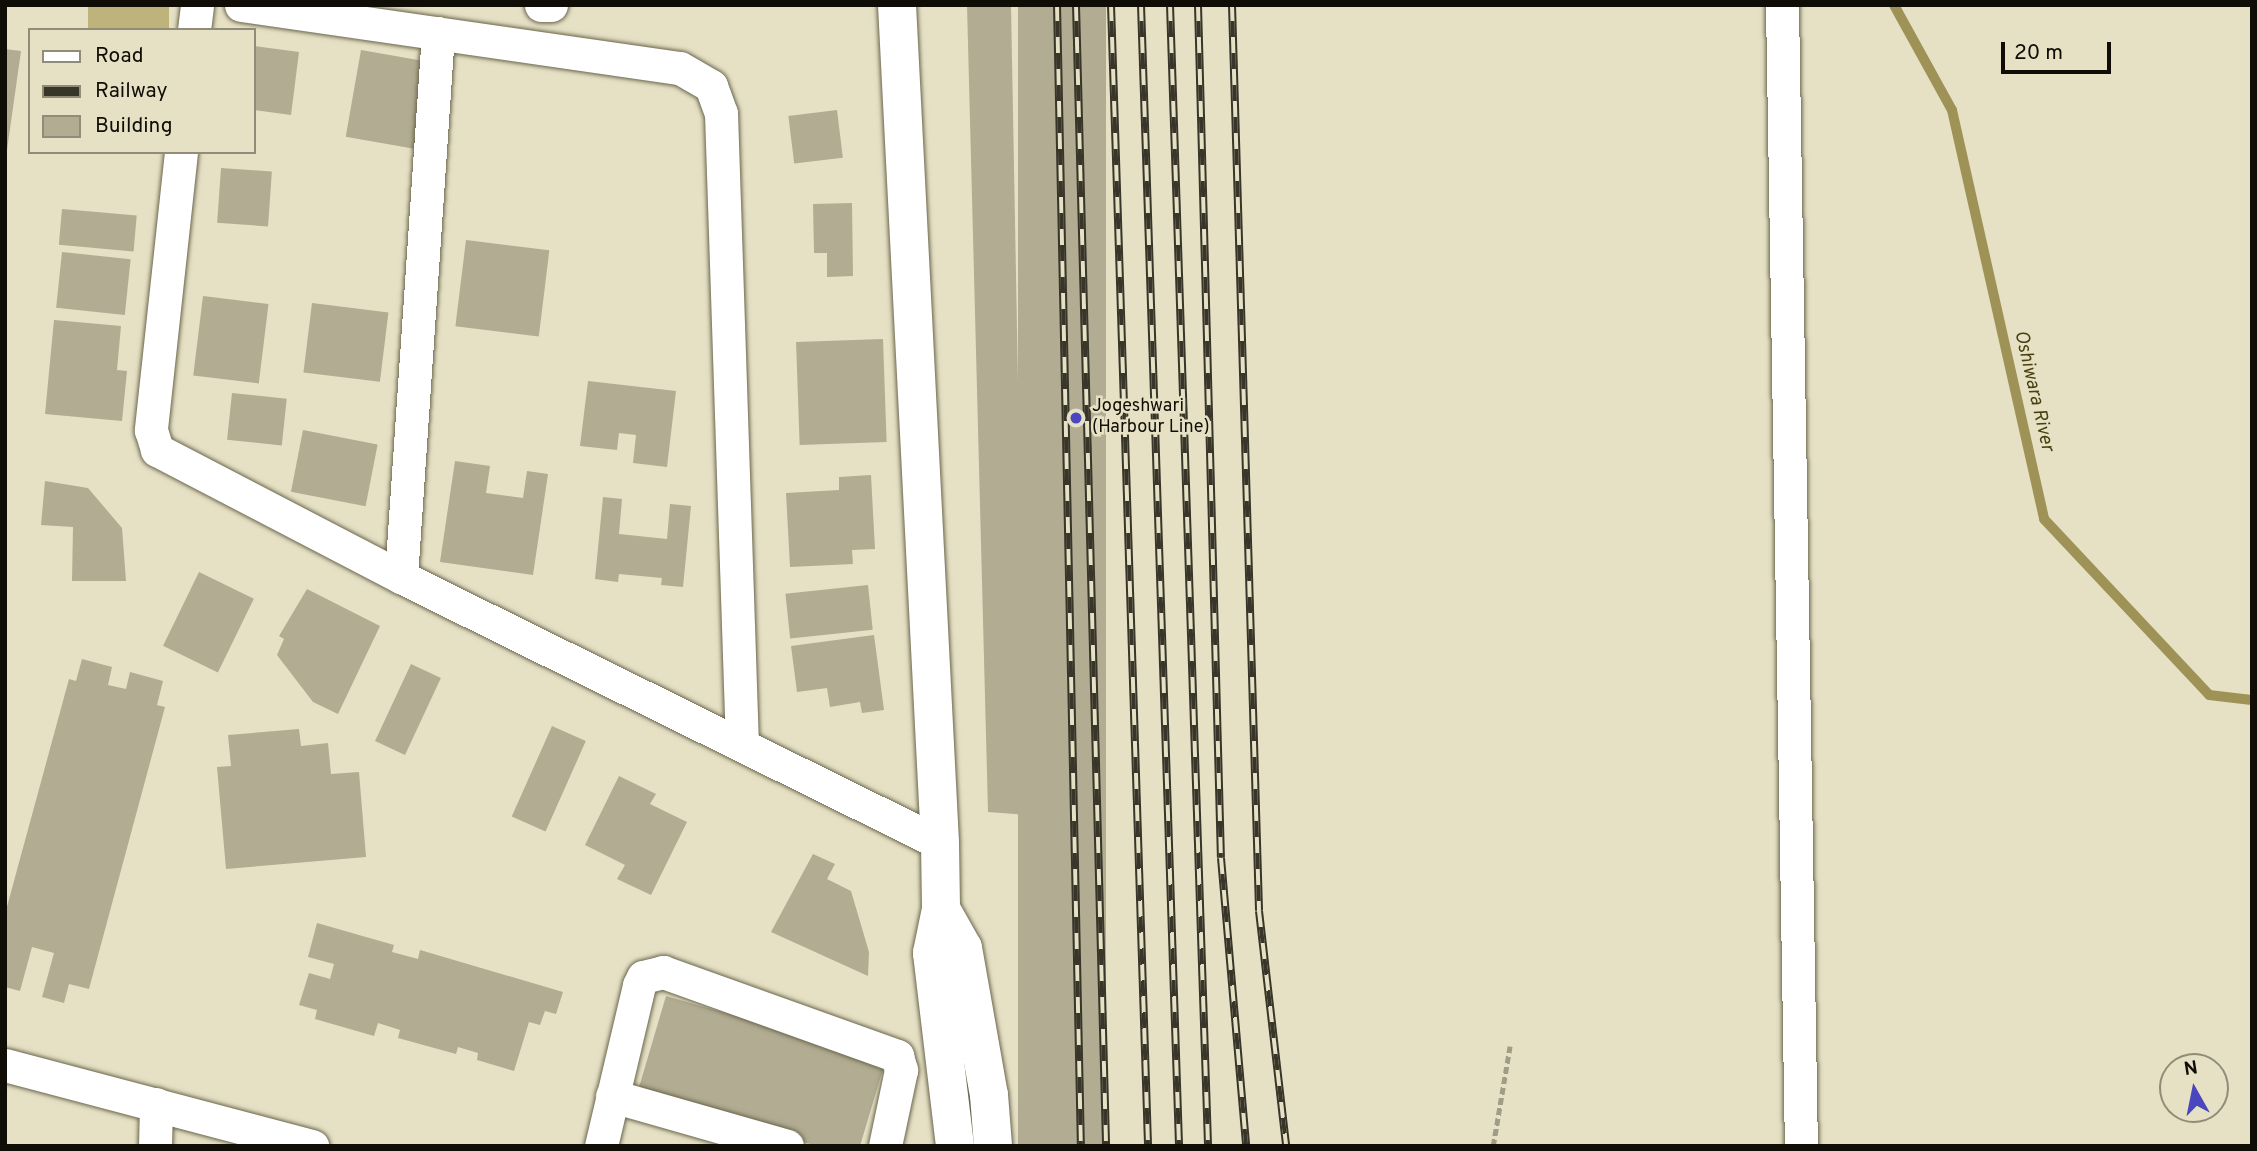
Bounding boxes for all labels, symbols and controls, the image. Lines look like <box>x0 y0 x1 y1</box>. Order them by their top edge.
legend <box>28 28 256 154</box>
scale bar <box>2005 28 2115 72</box>
text: 20 m <box>2014 40 2063 67</box>
text: Road <box>95 43 144 70</box>
text: Railway <box>95 78 168 105</box>
text: Building <box>95 113 173 140</box>
water label: Oshiwara River <box>2008 328 2058 454</box>
place label: Jogeshwari (Harbour Line) <box>1092 397 1210 440</box>
marker: Jogeshwari (Harbour Line) <box>1066 408 1086 428</box>
north arrow <box>2159 1053 2229 1123</box>
text: N <box>2182 1056 2200 1082</box>

